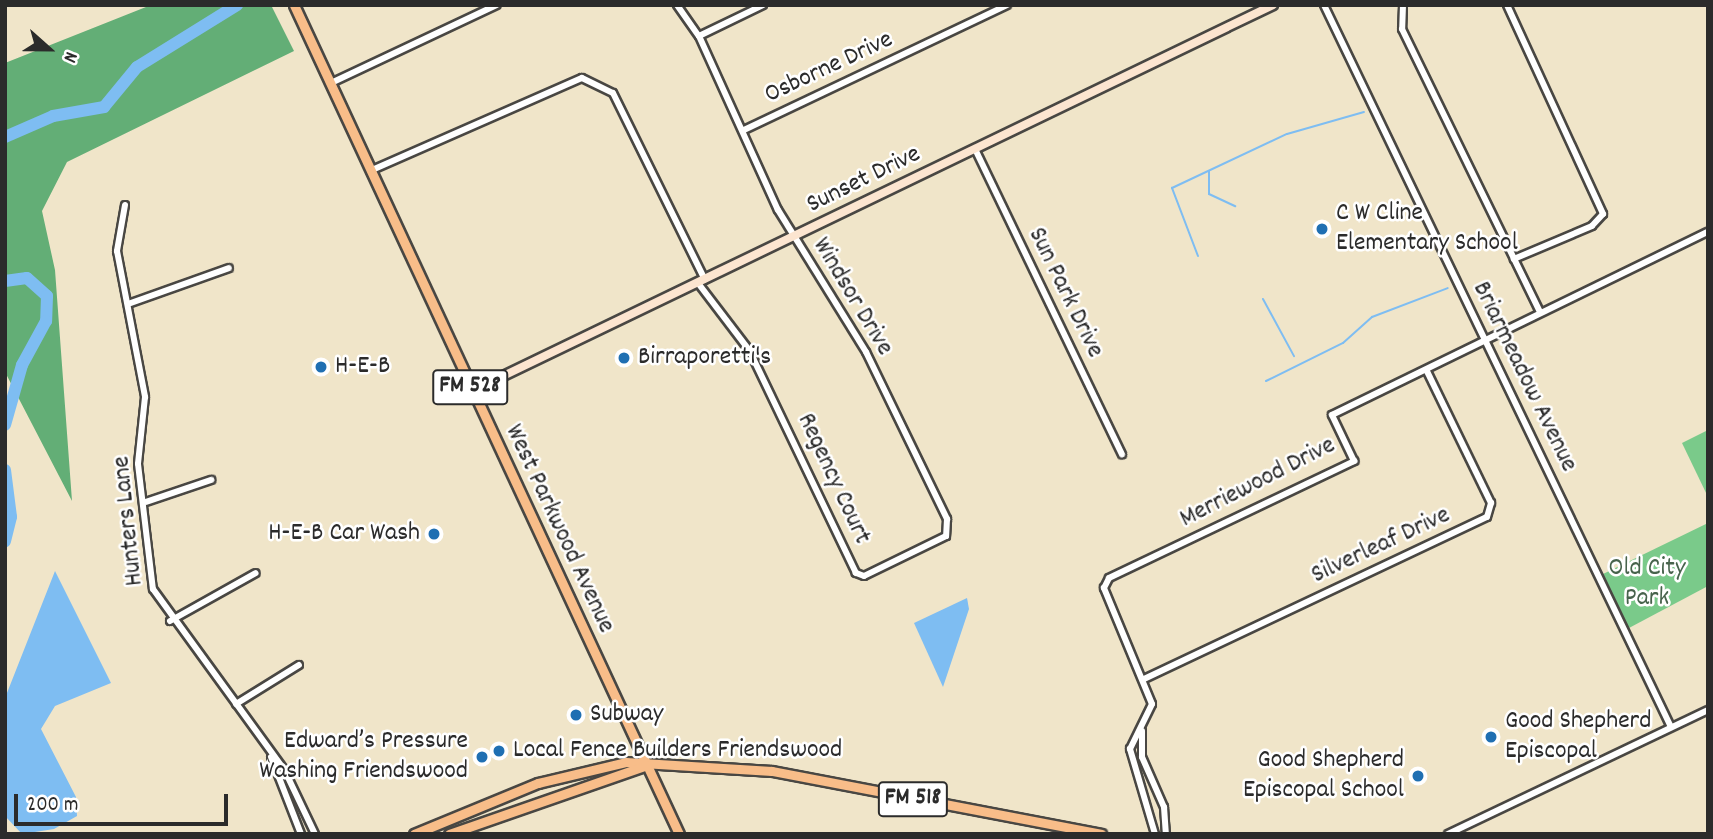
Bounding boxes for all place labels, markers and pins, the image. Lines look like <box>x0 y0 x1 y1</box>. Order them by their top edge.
place label: C W Cline Elementary School <box>1336 198 1518 260</box>
marker: C W Cline Elementary School <box>1314 221 1330 237</box>
place label: Birraporetti's <box>638 342 771 374</box>
marker: Birraporetti's <box>616 350 632 366</box>
place label: H-E-B <box>335 351 390 383</box>
marker: H-E-B <box>313 359 329 375</box>
place label: H-E-B Car Wash <box>268 518 420 550</box>
marker: H-E-B Car Wash <box>426 526 442 542</box>
place label: Subway <box>590 699 663 731</box>
place label: Good Shepherd Episcopal <box>1505 706 1651 768</box>
marker: Subway <box>568 707 584 723</box>
place label: Edward’s Pressure Washing Friendswood <box>259 726 468 788</box>
marker: Good Shepherd Episcopal <box>1483 729 1499 745</box>
place label: Local Fence Builders Friendswood <box>513 735 842 767</box>
marker: Local Fence Builders Friendswood <box>491 743 507 759</box>
place label: Good Shepherd Episcopal School <box>1243 745 1404 806</box>
marker: Edward’s Pressure Washing Friendswood <box>474 749 490 765</box>
marker: Good Shepherd Episcopal School <box>1410 768 1426 784</box>

